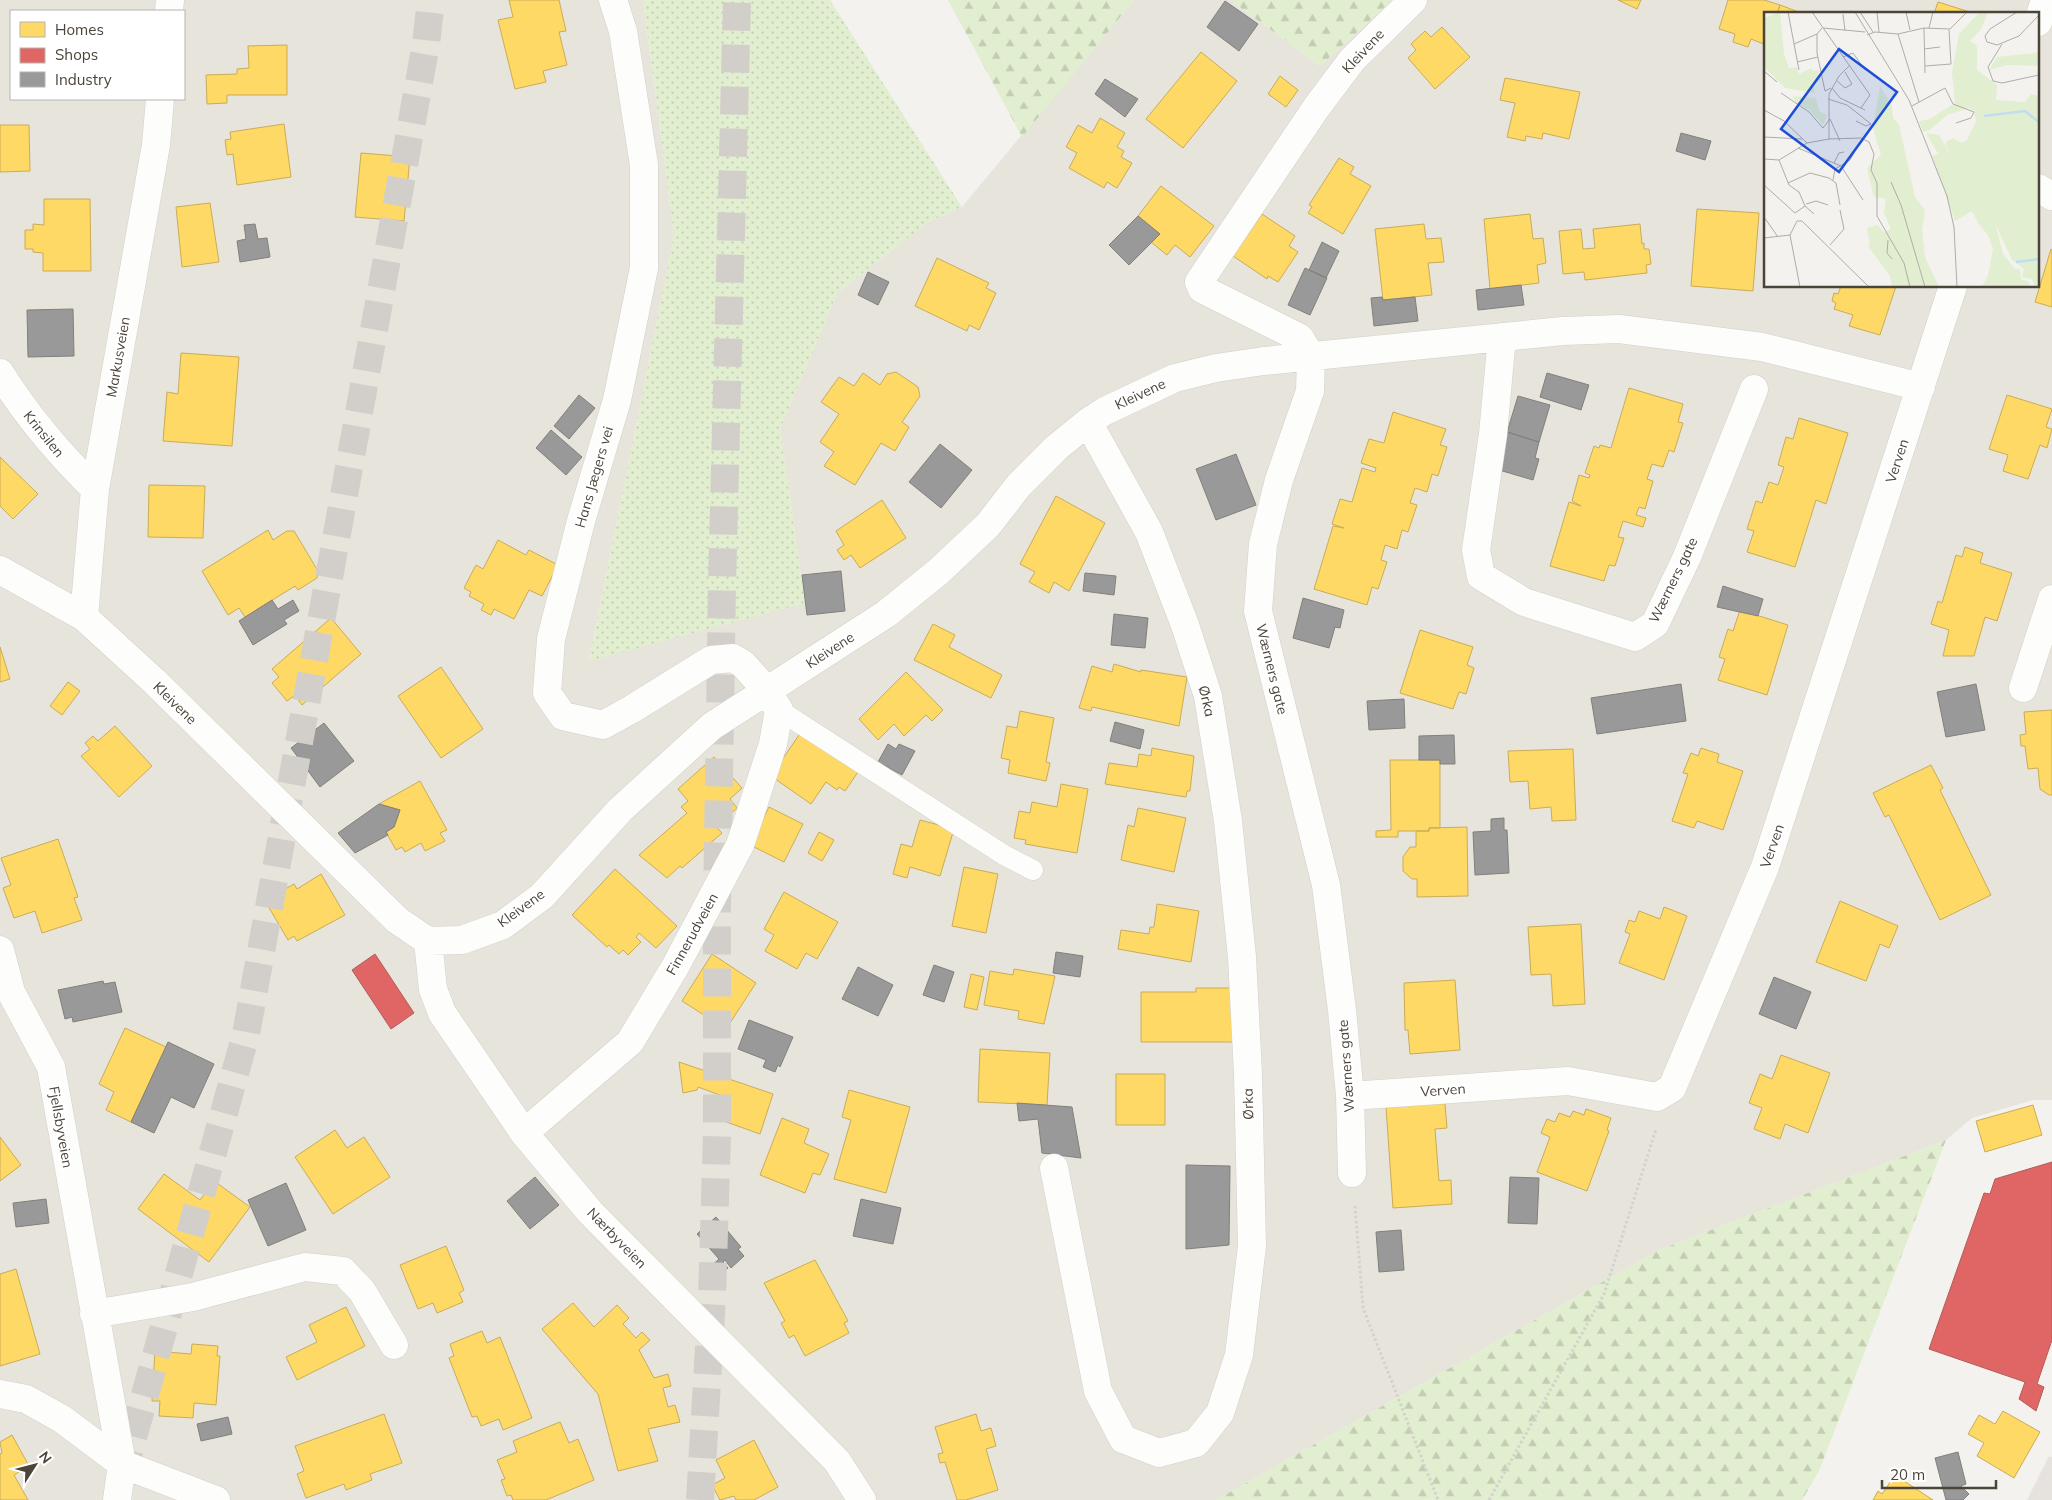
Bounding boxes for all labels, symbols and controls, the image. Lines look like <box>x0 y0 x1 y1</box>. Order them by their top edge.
legend <box>10 10 185 100</box>
inset map <box>1764 12 2040 288</box>
text: Homes <box>55 20 104 39</box>
street label: Kleivene <box>1338 25 1388 77</box>
text: Shops <box>55 45 98 64</box>
text: Industry <box>55 70 112 89</box>
street label: Markusveien <box>102 315 134 399</box>
street label: Kleivene <box>1112 374 1168 414</box>
street label: Krinsilen <box>20 407 68 461</box>
street label: Hans Jægers vei <box>571 424 617 530</box>
street label: Verven <box>1881 437 1913 485</box>
street label: Wærners gate <box>1645 534 1701 626</box>
street label: Wærners gate <box>1252 622 1292 716</box>
street label: Kleivene <box>802 628 858 672</box>
street label: Kleivene <box>149 678 201 728</box>
street label: Ørka <box>1195 684 1219 718</box>
street label: Verven <box>1756 822 1788 870</box>
street label: Kleivene <box>494 885 548 931</box>
street label: Finnerudveien <box>662 890 722 978</box>
street label: Wærners gate <box>1334 1019 1358 1113</box>
street label: Verven <box>1420 1079 1466 1101</box>
street label: Fjellsbyveien <box>45 1085 77 1169</box>
street label: Ørka <box>1239 1088 1257 1120</box>
street label: Nærbyveien <box>583 1204 651 1272</box>
north arrow <box>10 1440 60 1490</box>
text: N <box>35 1448 56 1467</box>
scale bar <box>1882 1458 1996 1490</box>
text: 20 m <box>1890 1465 1925 1484</box>

